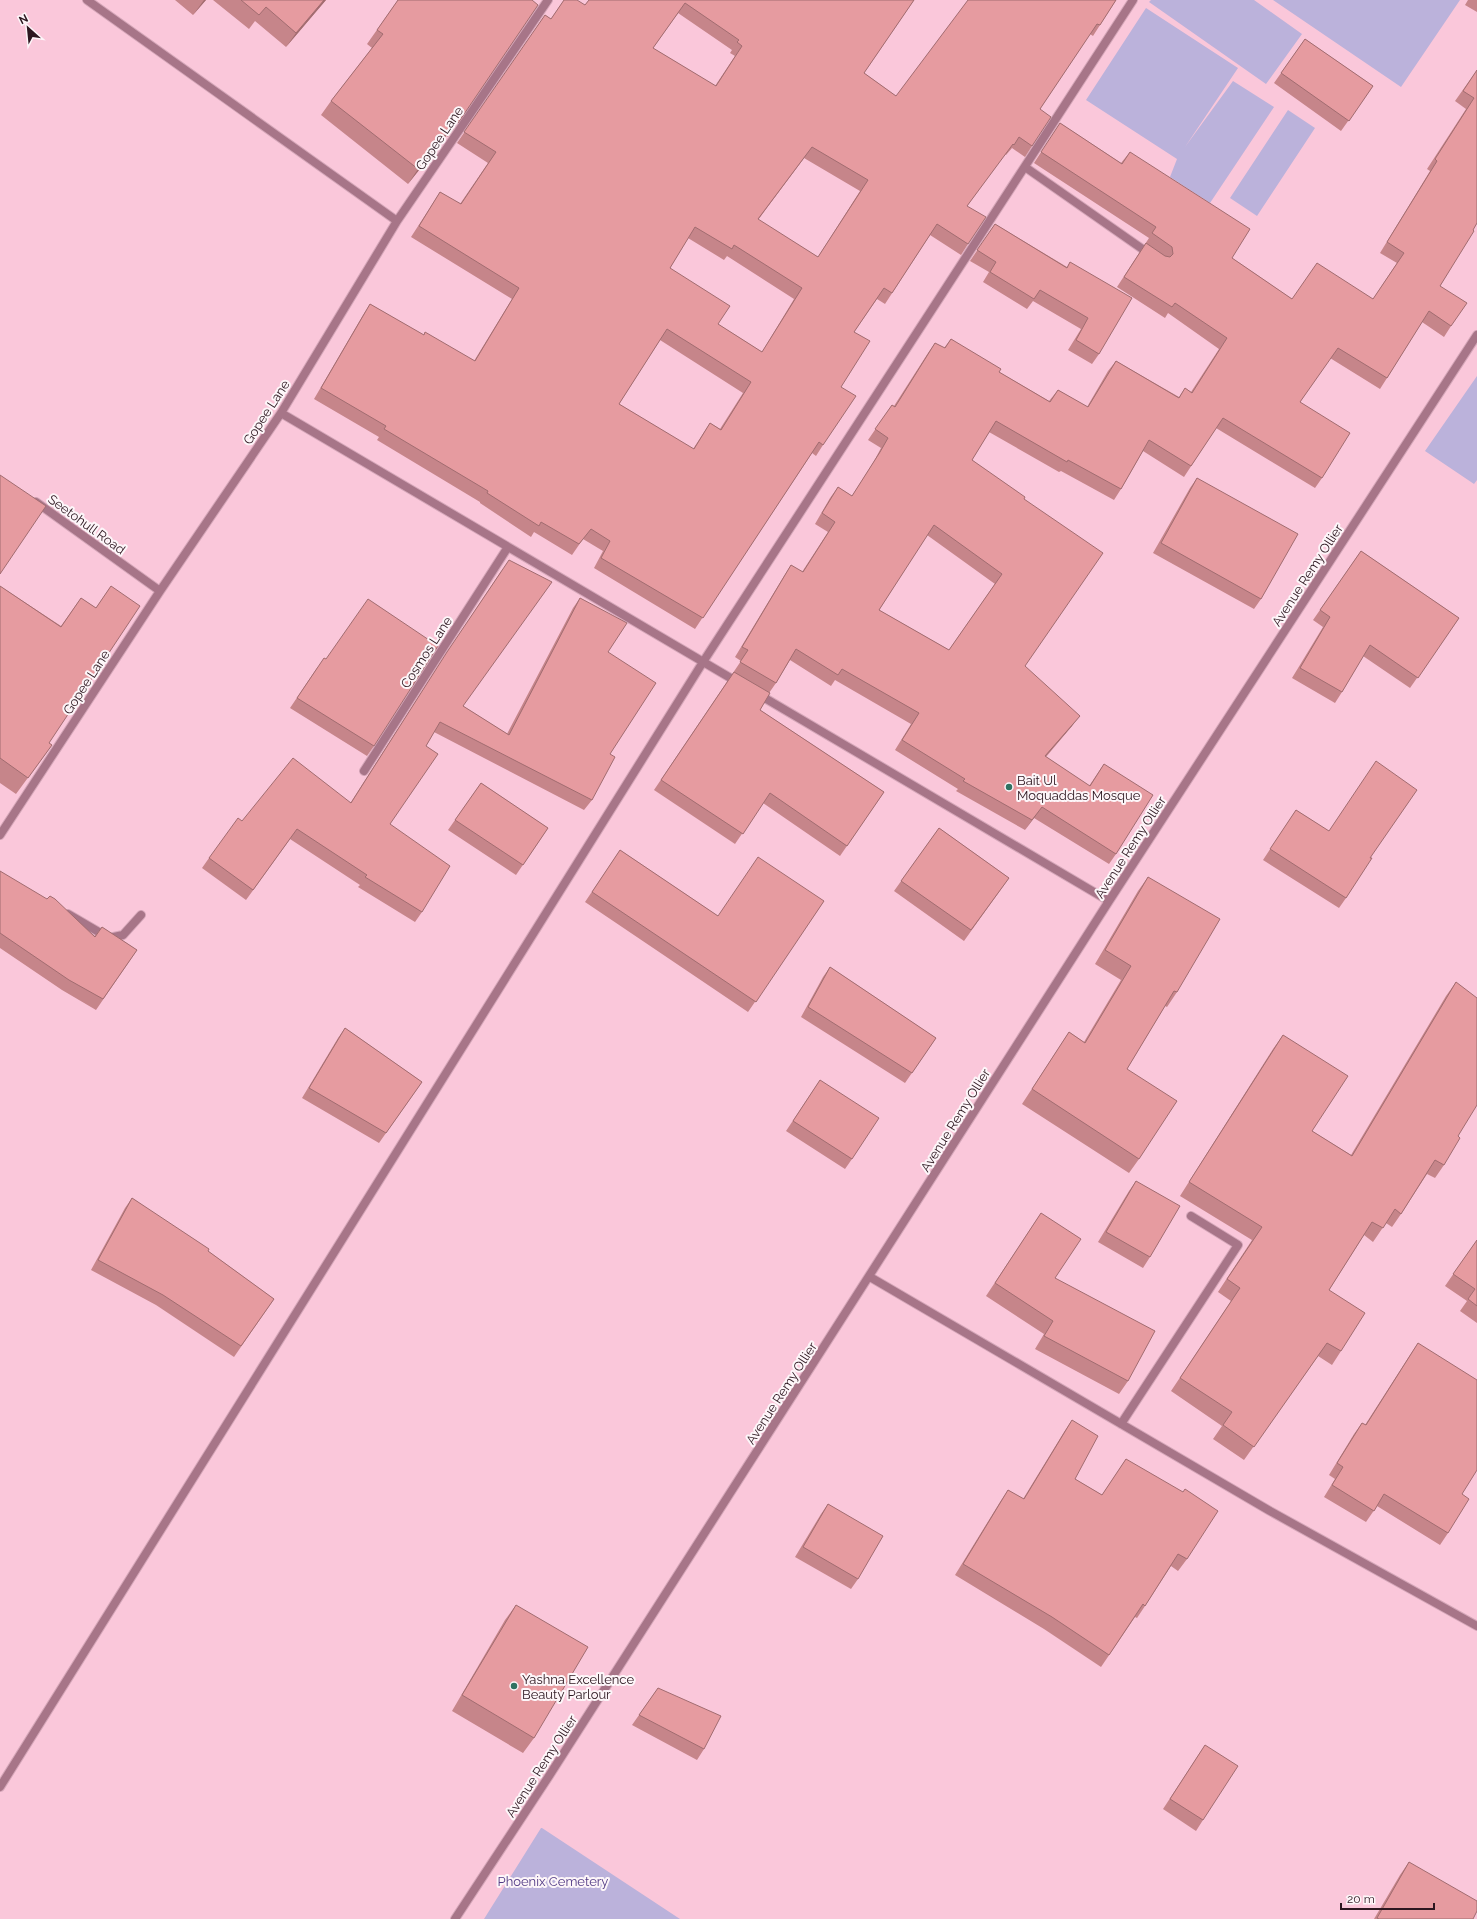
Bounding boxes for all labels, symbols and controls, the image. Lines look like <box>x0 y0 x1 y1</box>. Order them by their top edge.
north arrow <box>8 8 48 48</box>
text: N <box>17 12 30 27</box>
street label: Gopee Lane <box>413 103 466 173</box>
street label: Gopee Lane <box>240 377 293 447</box>
street label: Seetohull Road <box>45 491 128 557</box>
street label: Avenue Remy Ollier <box>1269 521 1346 629</box>
street label: Cosmos Lane <box>398 613 455 691</box>
street label: Gopee Lane <box>60 647 113 717</box>
place label: Bait Ul Moquaddas Mosque <box>1017 773 1141 803</box>
marker: Bait Ul Moquaddas Mosque <box>1004 782 1014 792</box>
street label: Avenue Remy Ollier <box>1092 793 1169 901</box>
street label: Avenue Remy Ollier <box>918 1066 993 1174</box>
street label: Avenue Remy Ollier <box>743 1339 820 1447</box>
place label: Yashna Excellence Beauty Parlour <box>522 1672 634 1702</box>
marker: Yashna Excellence Beauty Parlour <box>509 1681 519 1691</box>
street label: Avenue Remy Ollier <box>503 1712 580 1820</box>
park label: Phoenix Cemetery <box>498 1874 608 1889</box>
scale bar <box>1341 1885 1434 1911</box>
text: 20 m <box>1347 1892 1375 1906</box>

